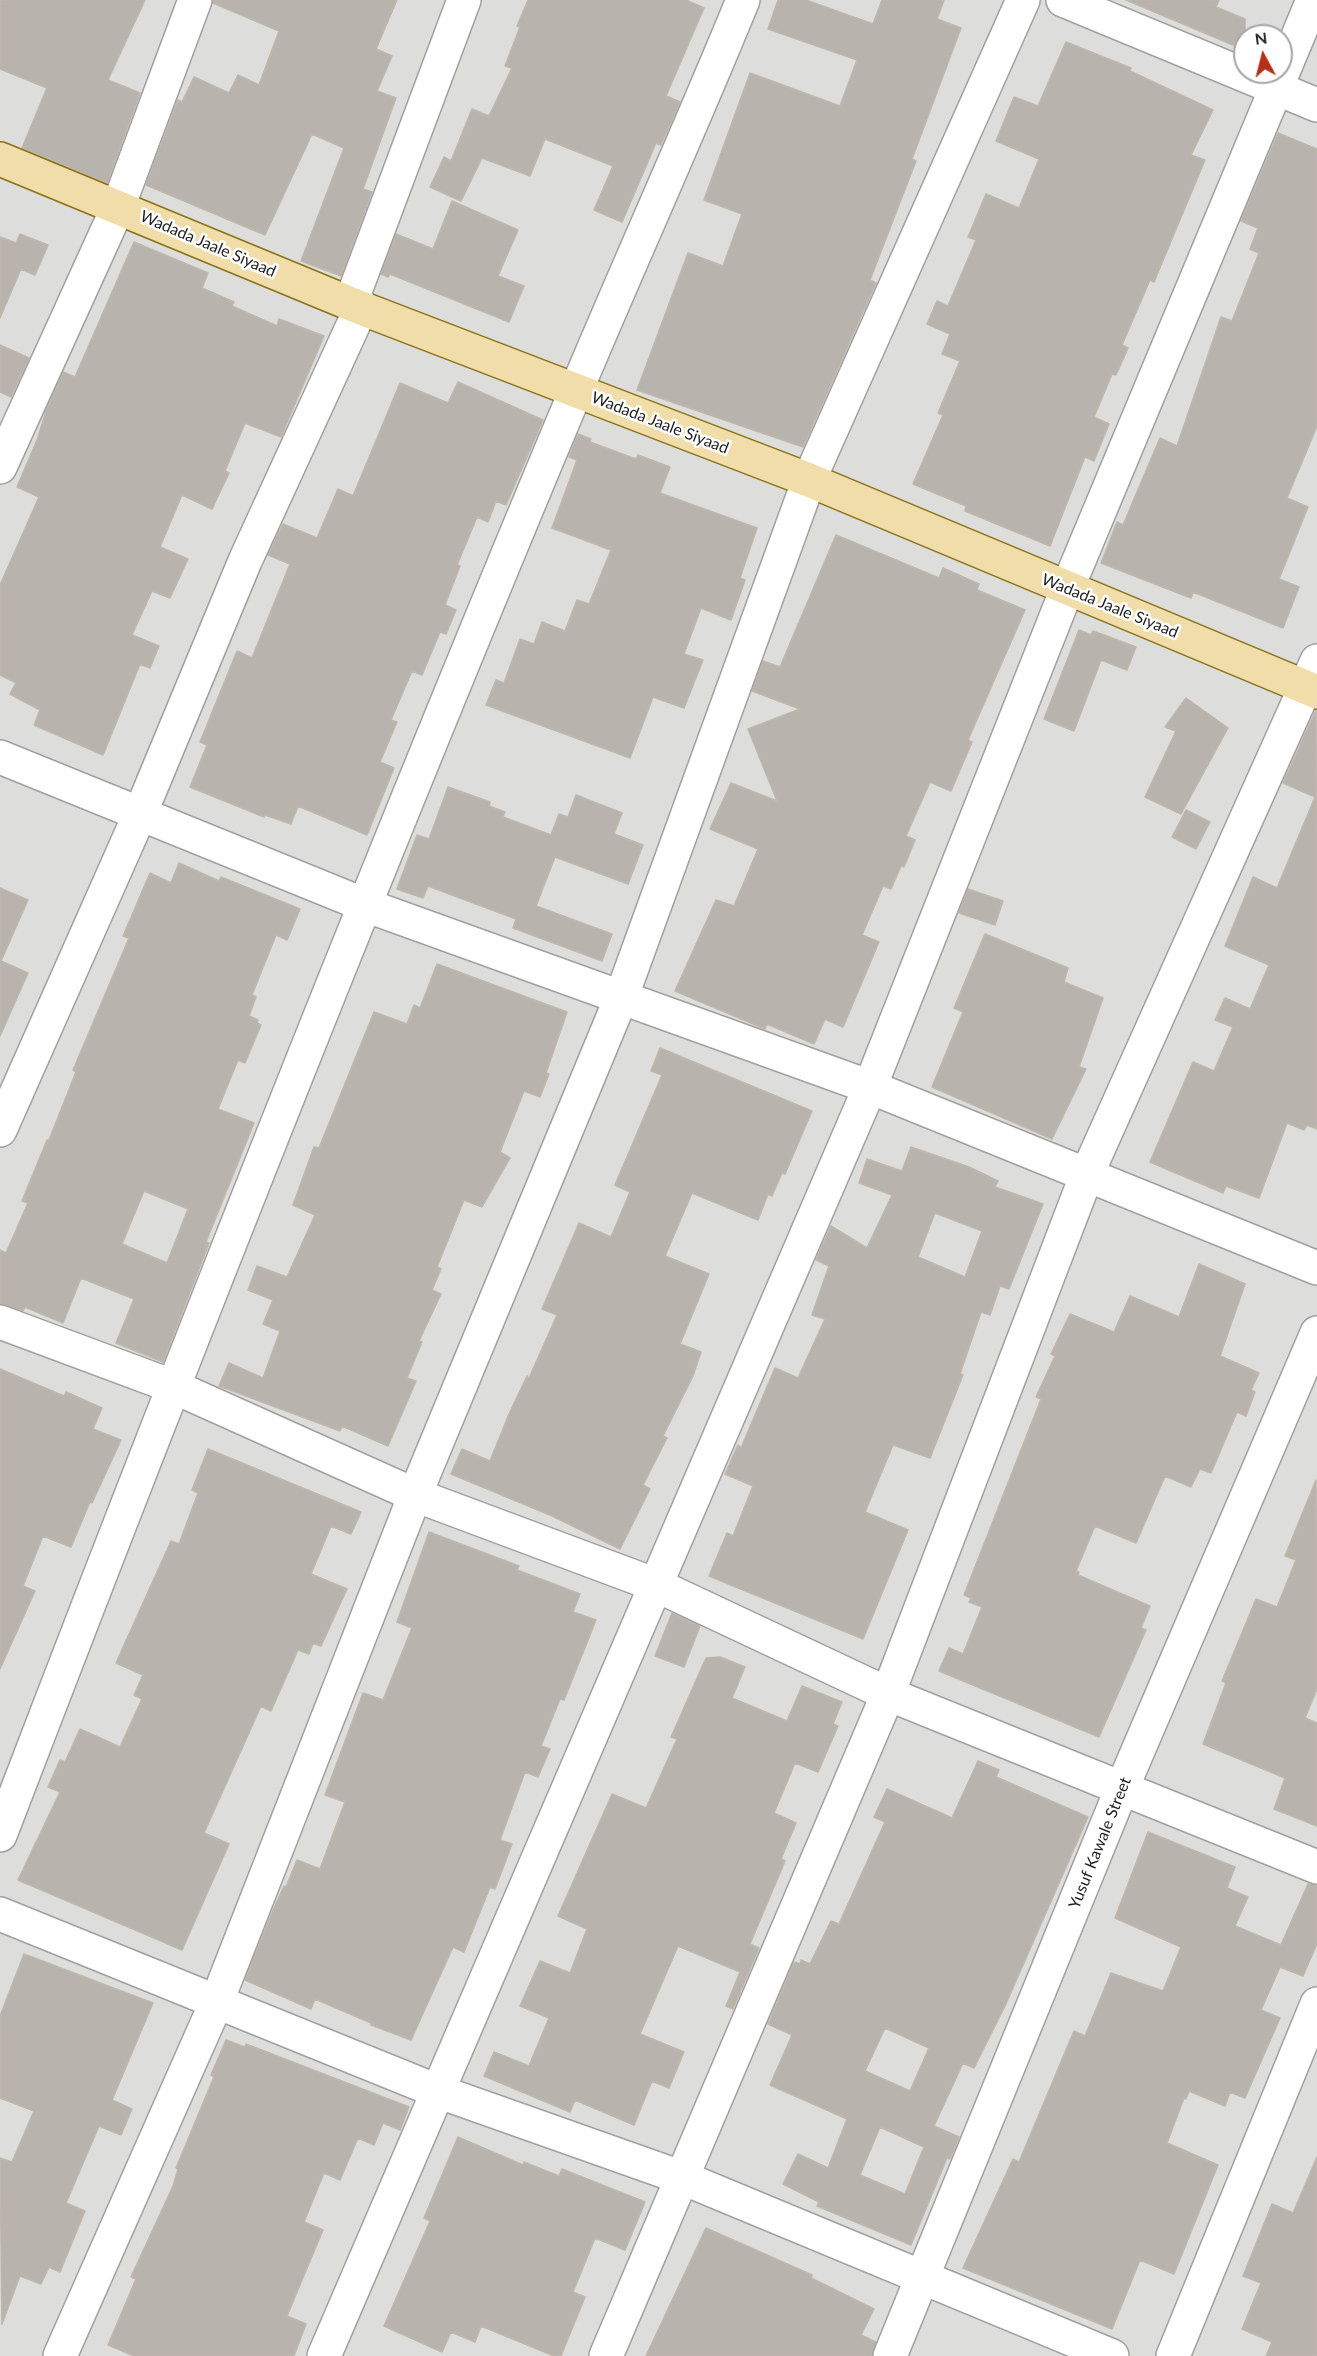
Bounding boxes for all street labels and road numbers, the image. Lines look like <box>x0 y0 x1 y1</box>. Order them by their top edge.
street label: Wadada Jaale Siyaad <box>137 207 279 281</box>
street label: Wadada Jaale Siyaad <box>589 388 731 458</box>
street label: Wadada Jaale Siyaad <box>1039 570 1181 642</box>
street label: Yusuf Kawale Street <box>1065 1774 1135 1912</box>

